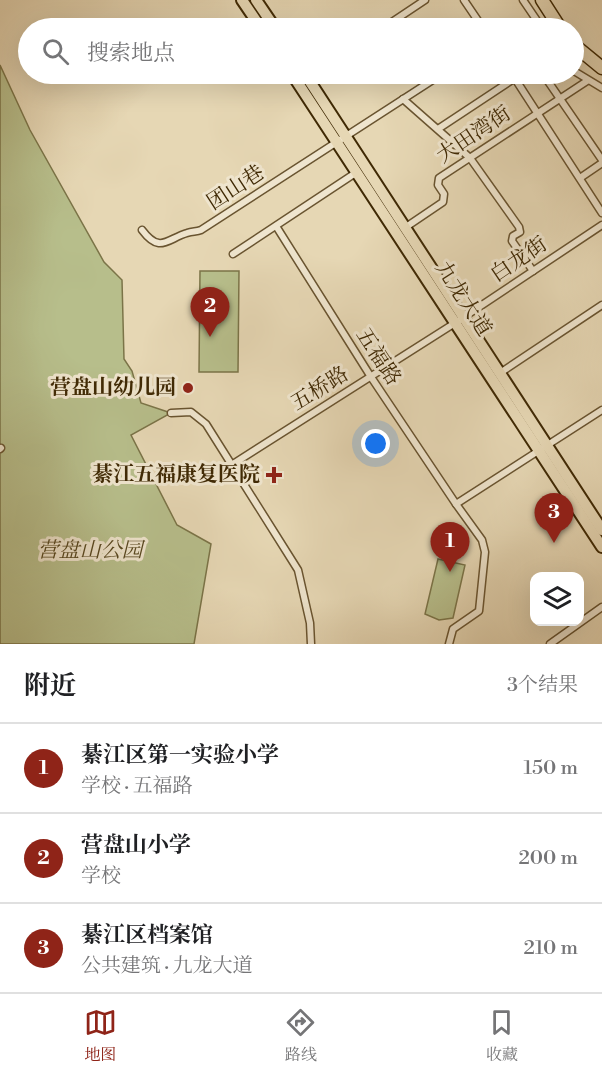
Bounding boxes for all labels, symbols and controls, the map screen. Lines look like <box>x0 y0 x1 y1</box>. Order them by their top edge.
search box <box>18 18 584 84</box>
icon: search <box>39 35 72 68</box>
text: 搜索地点 <box>87 40 175 67</box>
street label: 大田湾街 <box>432 101 516 169</box>
street label: 团山巷 <box>203 160 269 216</box>
street label: 白龙街 <box>486 232 552 288</box>
street label: 九龙大道 <box>429 257 497 341</box>
pin: 2 <box>190 288 230 337</box>
street label: 五福路 <box>350 324 406 390</box>
street label: 五桥路 <box>286 361 354 417</box>
place label: 营盘山幼儿园 <box>50 375 176 401</box>
marker: 营盘山幼儿园 <box>181 381 195 395</box>
your location <box>361 429 390 458</box>
place label: 綦江五福康复医院 <box>92 462 260 488</box>
marker: 綦江五福康复医院 <box>265 466 283 484</box>
pin: 3 <box>534 494 574 543</box>
pin: 1 <box>430 522 470 572</box>
park label: 营盘山公园 <box>38 538 145 564</box>
map controls <box>530 572 584 626</box>
button: layers <box>530 572 584 626</box>
text: 附近 <box>24 670 76 702</box>
text: 3个结果 <box>507 673 578 698</box>
text: 綦江区第一实验小学 <box>81 742 279 769</box>
text: 1 <box>39 756 48 781</box>
text: 150 m <box>523 756 578 781</box>
text: 学校 · 五福路 <box>81 774 193 799</box>
text: 营盘山小学 <box>81 832 191 859</box>
text: 2 <box>37 846 50 871</box>
text: 200 m <box>518 846 578 871</box>
text: 学校 <box>81 864 121 889</box>
text: 綦江区档案馆 <box>81 922 213 949</box>
text: 3 <box>37 936 50 961</box>
text: 210 m <box>523 936 578 961</box>
text: 公共建筑 · 九龙大道 <box>81 954 253 979</box>
tab: 地图 <box>84 1006 117 1065</box>
tab: 路线 <box>284 1006 317 1065</box>
tab: 收藏 <box>485 1006 518 1065</box>

